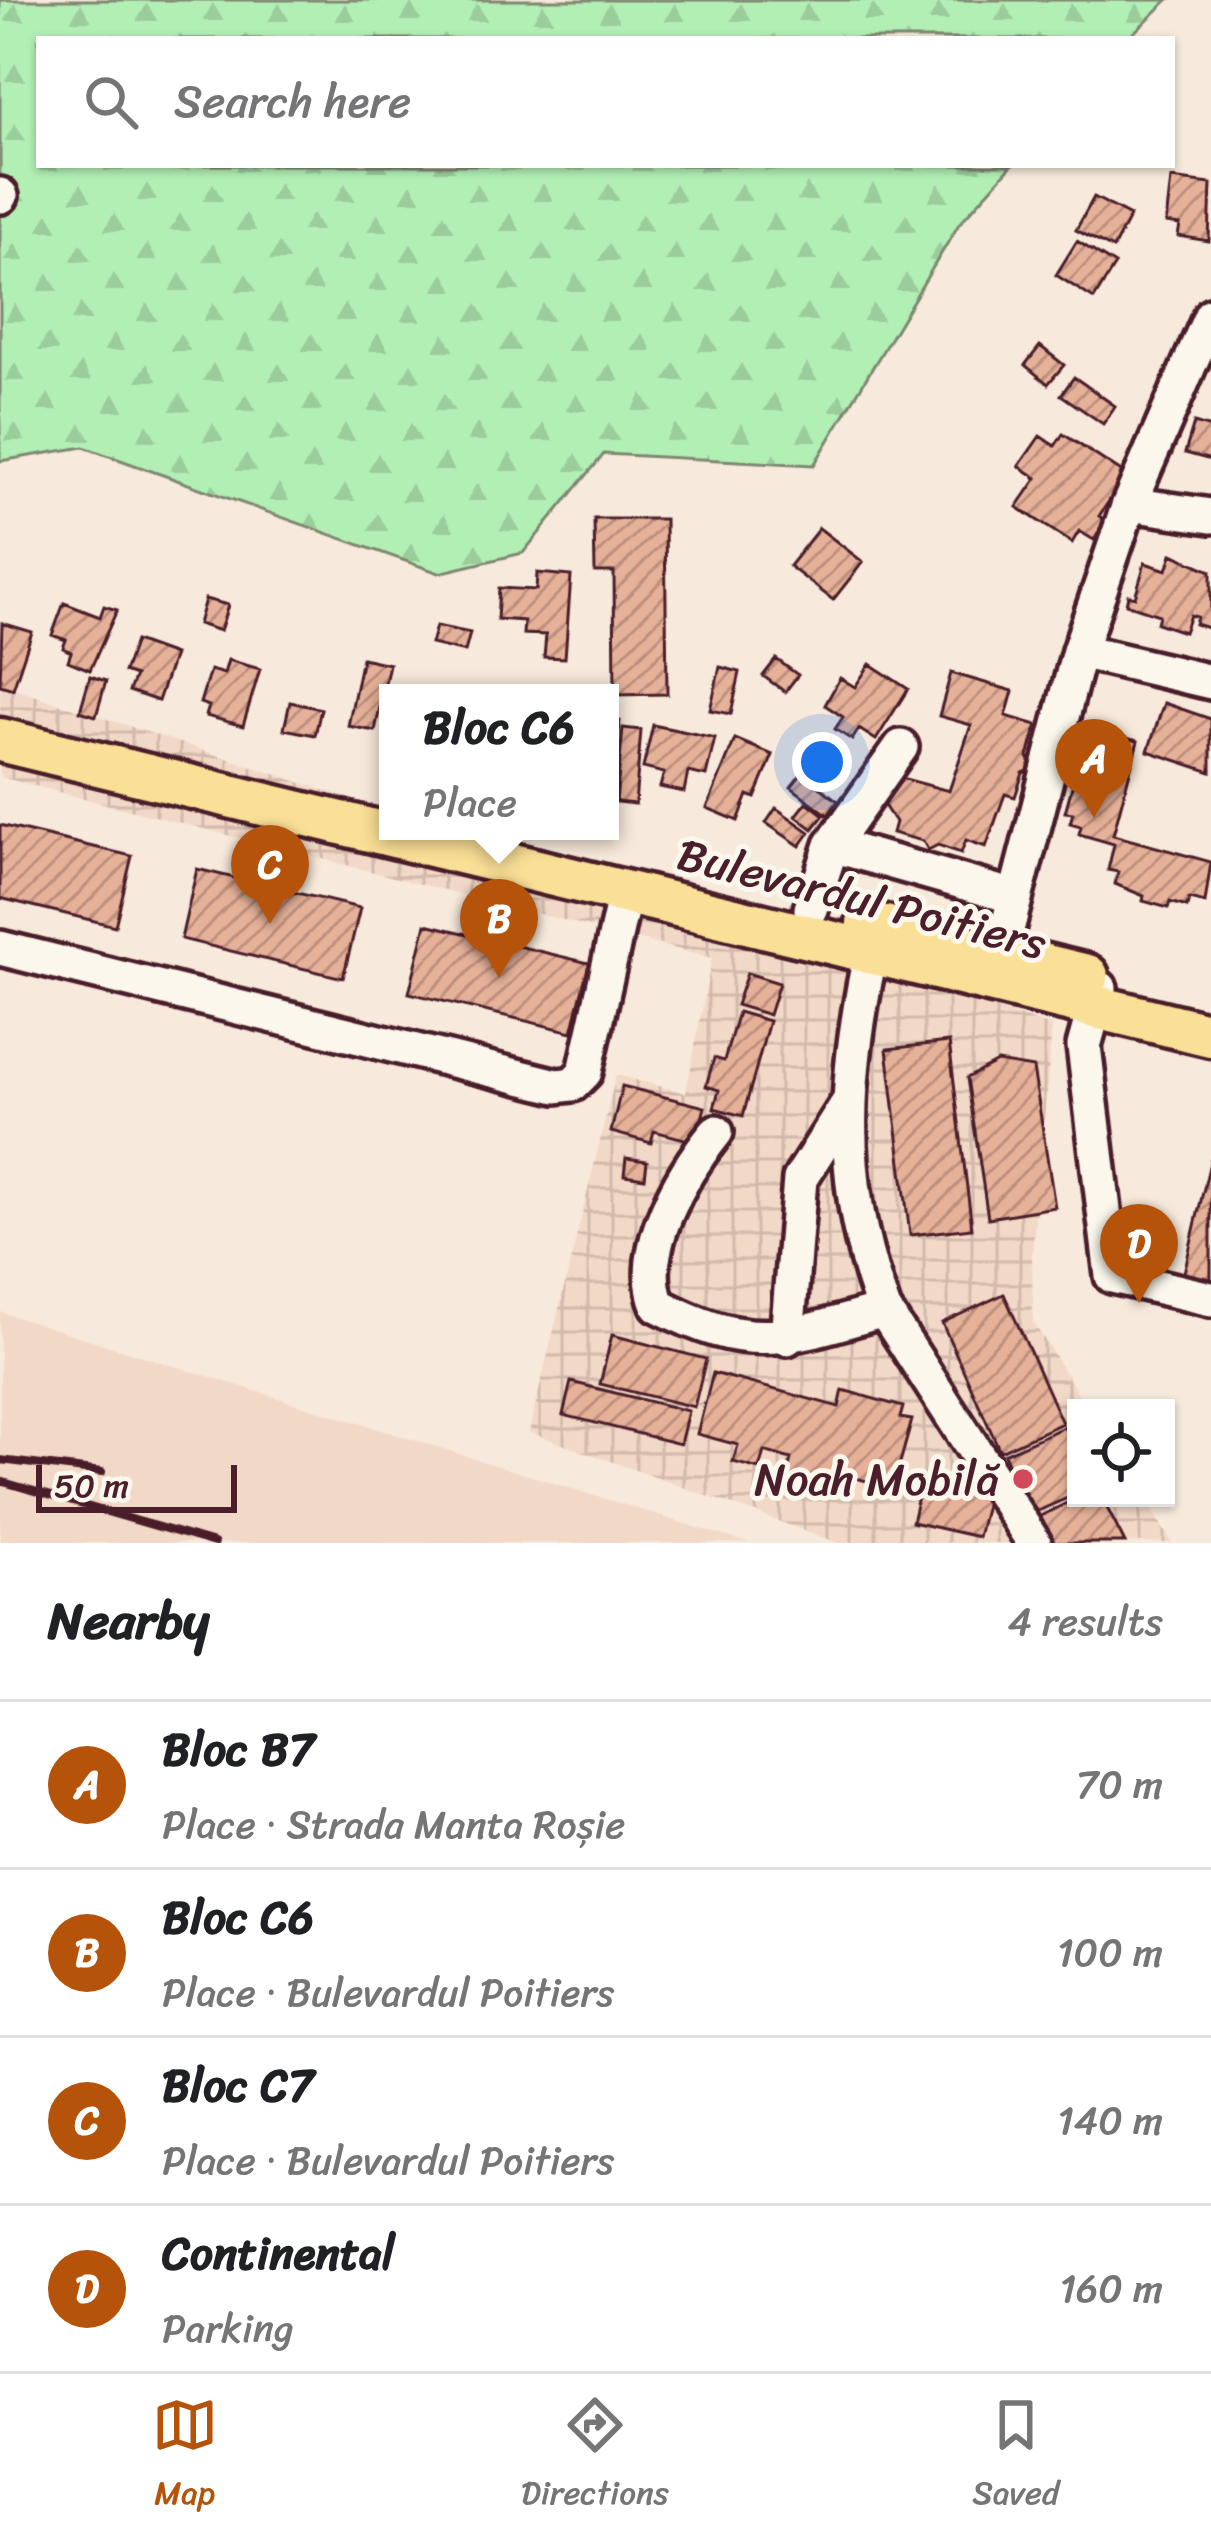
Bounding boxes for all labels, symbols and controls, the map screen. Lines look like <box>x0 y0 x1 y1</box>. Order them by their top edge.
search box <box>36 36 1175 168</box>
text: Search here <box>174 62 411 142</box>
icon: search <box>78 69 144 135</box>
popup <box>379 684 619 840</box>
text: Bloc C6 <box>423 688 575 768</box>
pin: A <box>1055 719 1133 818</box>
your location <box>792 732 852 792</box>
text: Place <box>423 768 517 837</box>
street label: Bulevardul Poitiers <box>669 814 1055 984</box>
pin: C <box>231 825 309 924</box>
pin: B <box>460 879 538 978</box>
pin: D <box>1100 1204 1178 1303</box>
map controls <box>1067 1399 1175 1507</box>
button: locate <box>1067 1399 1175 1507</box>
place label: Noah Mobilă <box>754 1440 1000 1520</box>
text: 50 m <box>54 1457 129 1515</box>
scale bar <box>36 1459 237 1512</box>
marker: Noah Mobilă <box>1010 1466 1036 1492</box>
text: Nearby <box>48 1576 209 1666</box>
text: 4 results <box>1008 1587 1163 1656</box>
text: Bloc B7 <box>162 1710 315 1790</box>
text: A <box>74 1750 100 1819</box>
text: 70 m <box>1076 1750 1163 1819</box>
text: Place · Strada Manta Roșie <box>162 1790 625 1859</box>
text: Bloc C6 <box>162 1878 314 1958</box>
text: B <box>75 1918 99 1987</box>
text: 100 m <box>1057 1918 1163 1987</box>
text: Place · Bulevardul Poitiers <box>162 1958 614 2027</box>
text: Bloc C7 <box>162 2046 314 2126</box>
text: C <box>75 2086 99 2155</box>
text: 140 m <box>1057 2086 1163 2155</box>
text: Place · Bulevardul Poitiers <box>162 2126 614 2195</box>
text: Continental <box>162 2214 395 2294</box>
text: D <box>75 2254 99 2323</box>
text: 160 m <box>1059 2254 1163 2323</box>
text: Parking <box>162 2294 294 2363</box>
tab: Map <box>152 2392 218 2522</box>
tab: Directions <box>521 2392 669 2522</box>
tab: Saved <box>972 2392 1059 2522</box>

